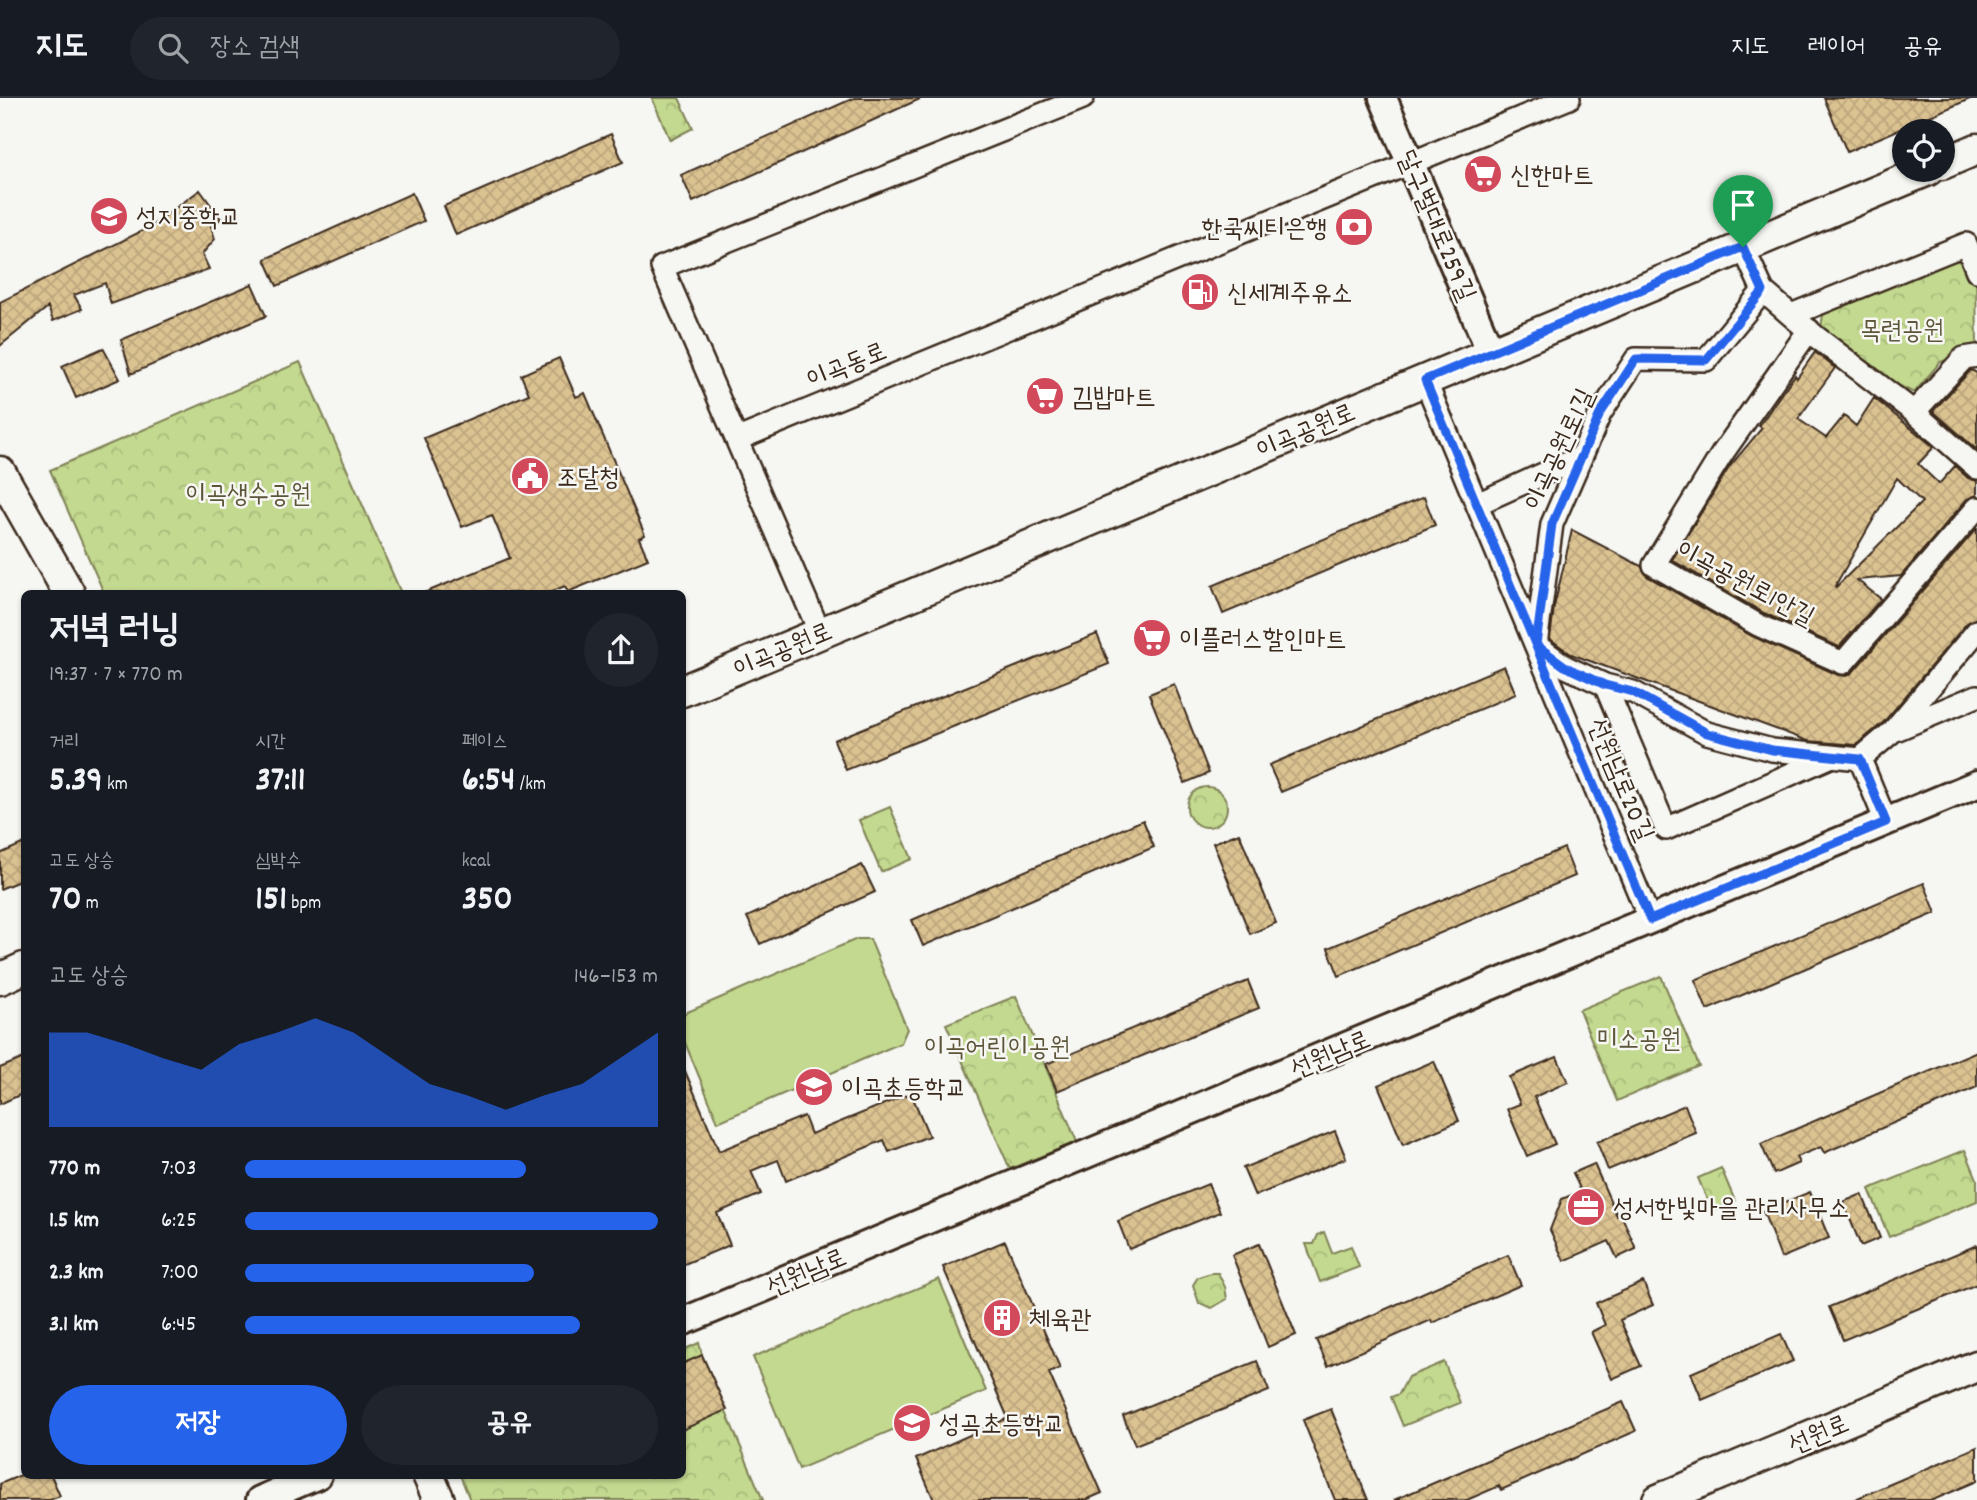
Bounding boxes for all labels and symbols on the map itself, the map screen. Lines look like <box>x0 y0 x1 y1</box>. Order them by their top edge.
street label: 달구벌대로259길 <box>1386 145 1483 308</box>
supermarket icon: 신한마트 <box>1462 153 1504 195</box>
place label: 신한마트 <box>1510 159 1594 196</box>
pin <box>1713 175 1773 247</box>
school or university icon: 성지중학교 <box>88 195 130 237</box>
place label: 성지중학교 <box>136 201 241 238</box>
bank icon: 한국씨티은행 <box>1333 206 1375 248</box>
place label: 한국씨티은행 <box>1201 212 1327 249</box>
fuel station icon: 신세계주유소 <box>1179 271 1221 313</box>
place label: 신세계주유소 <box>1227 277 1353 314</box>
park label: 목련공원 <box>1860 314 1944 351</box>
street label: 이곡동로 <box>802 334 893 400</box>
supermarket icon: 김밥마트 <box>1024 375 1066 417</box>
place label: 김밥마트 <box>1072 381 1156 418</box>
street label: 이곡공원로1길 <box>1517 383 1606 518</box>
street label: 이곡공원로 <box>1251 396 1362 471</box>
public building icon: 조달청 <box>509 455 551 497</box>
place label: 조달청 <box>557 461 620 498</box>
park label: 이곡생수공원 <box>185 478 311 515</box>
street label: 이곡공원로1안길 <box>1668 533 1820 637</box>
street label: 이곡공원로 <box>728 615 839 690</box>
supermarket icon: 이플러스할인마트 <box>1131 617 1173 659</box>
place label: 이플러스할인마트 <box>1179 623 1346 660</box>
street label: 선원남로20길 <box>1576 713 1661 848</box>
street label: 선원남로 <box>1286 1023 1377 1090</box>
park label: 미소공원 <box>1597 1023 1681 1060</box>
park label: 이곡어린이공원 <box>924 1031 1070 1068</box>
school or university icon: 이곡초등학교 <box>793 1066 835 1108</box>
place label: 이곡초등학교 <box>841 1072 967 1109</box>
office icon: 성서한빛마을 관리사무소 <box>1565 1186 1607 1228</box>
place label: 성서한빛마을 관리사무소 <box>1613 1192 1849 1229</box>
street label: 선원남로 <box>762 1241 853 1308</box>
building icon: 체육관 <box>981 1297 1023 1339</box>
place label: 체육관 <box>1029 1303 1092 1340</box>
school or university icon: 성곡초등학교 <box>891 1402 933 1444</box>
street label: 선원로 <box>1783 1407 1855 1466</box>
place label: 성곡초등학교 <box>939 1408 1065 1445</box>

